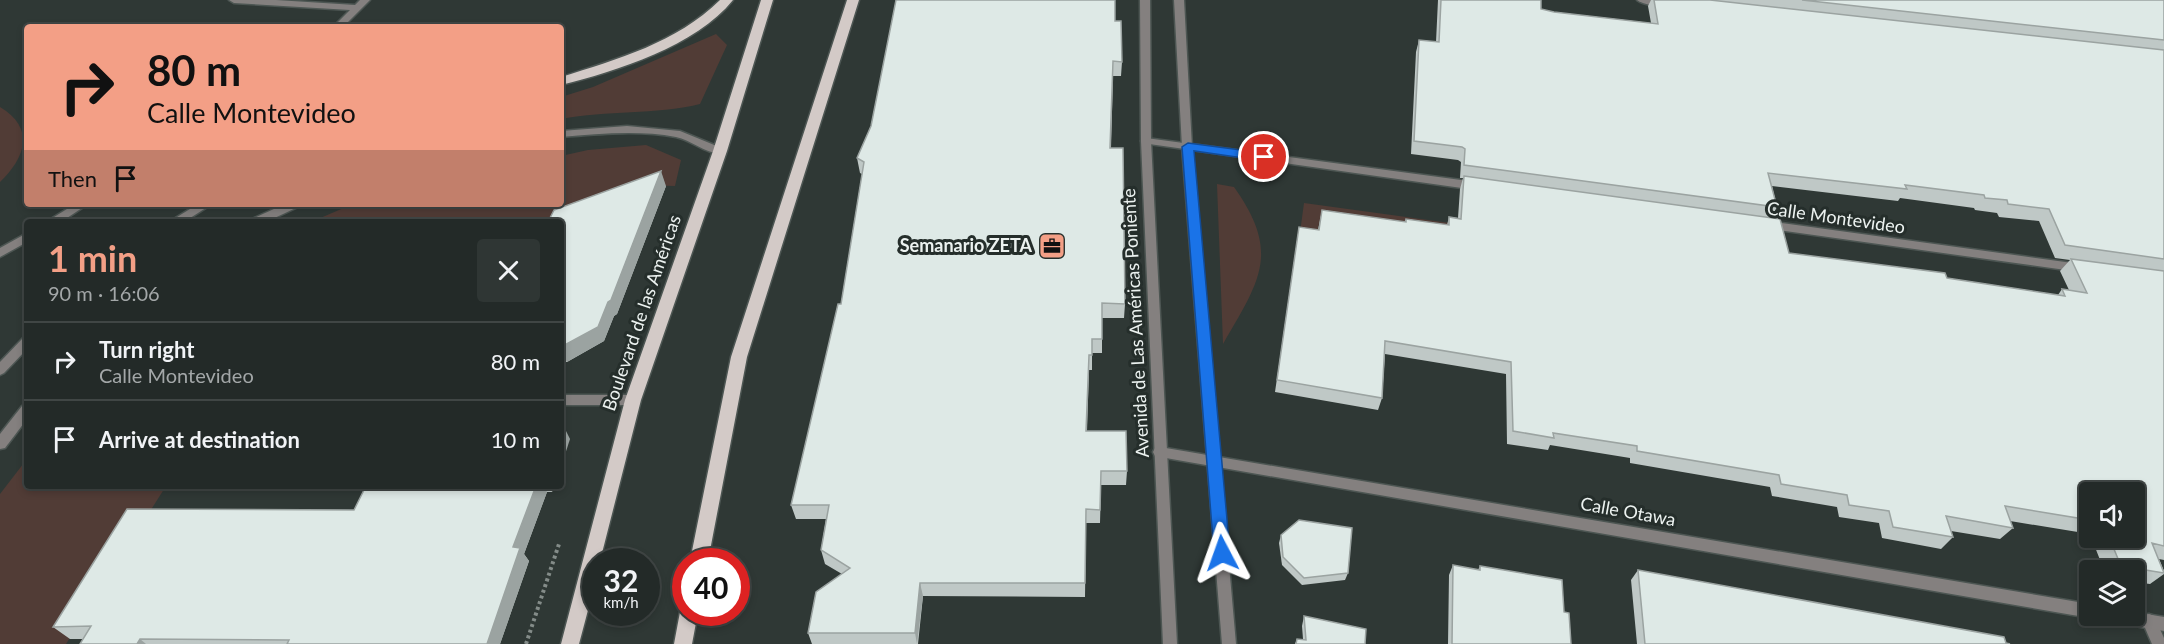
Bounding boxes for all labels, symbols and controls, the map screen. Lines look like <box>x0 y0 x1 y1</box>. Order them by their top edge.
text: 80 m <box>147 45 241 95</box>
icon: right <box>48 48 126 126</box>
text: Calle Montevideo <box>147 96 356 129</box>
pin <box>1238 131 1289 182</box>
icon: arrive <box>1247 140 1280 173</box>
icon: arrive <box>109 162 142 195</box>
text: Then <box>48 165 97 192</box>
street label: Avenida de Las Américas Poniente <box>1117 188 1153 458</box>
street label: Calle Montevideo <box>1766 196 1907 238</box>
street label: Boulevard de las Américas <box>597 211 685 414</box>
office icon: Semanario ZETA <box>1037 231 1067 261</box>
place label: Semanario ZETA <box>900 234 1032 256</box>
text: 1 min <box>48 236 137 280</box>
button: close <box>477 239 540 302</box>
text: 90 m · 16:06 <box>48 281 160 305</box>
text: Turn right <box>99 336 194 363</box>
icon: right <box>48 345 81 378</box>
text: 80 m <box>491 348 540 375</box>
text: Calle Montevideo <box>99 363 254 387</box>
icon: arrive <box>48 423 81 456</box>
text: Arrive at destination <box>99 426 300 453</box>
text: 10 m <box>491 426 540 453</box>
map controls <box>2079 482 2145 626</box>
button: sound <box>2079 482 2145 548</box>
street label: Calle Otawa <box>1579 492 1677 530</box>
position arrow <box>1190 521 1254 585</box>
speed limit sign: 40 <box>672 548 750 626</box>
button: layers <box>2079 560 2145 626</box>
text: 32 <box>604 562 638 598</box>
text: km/h <box>603 593 639 611</box>

